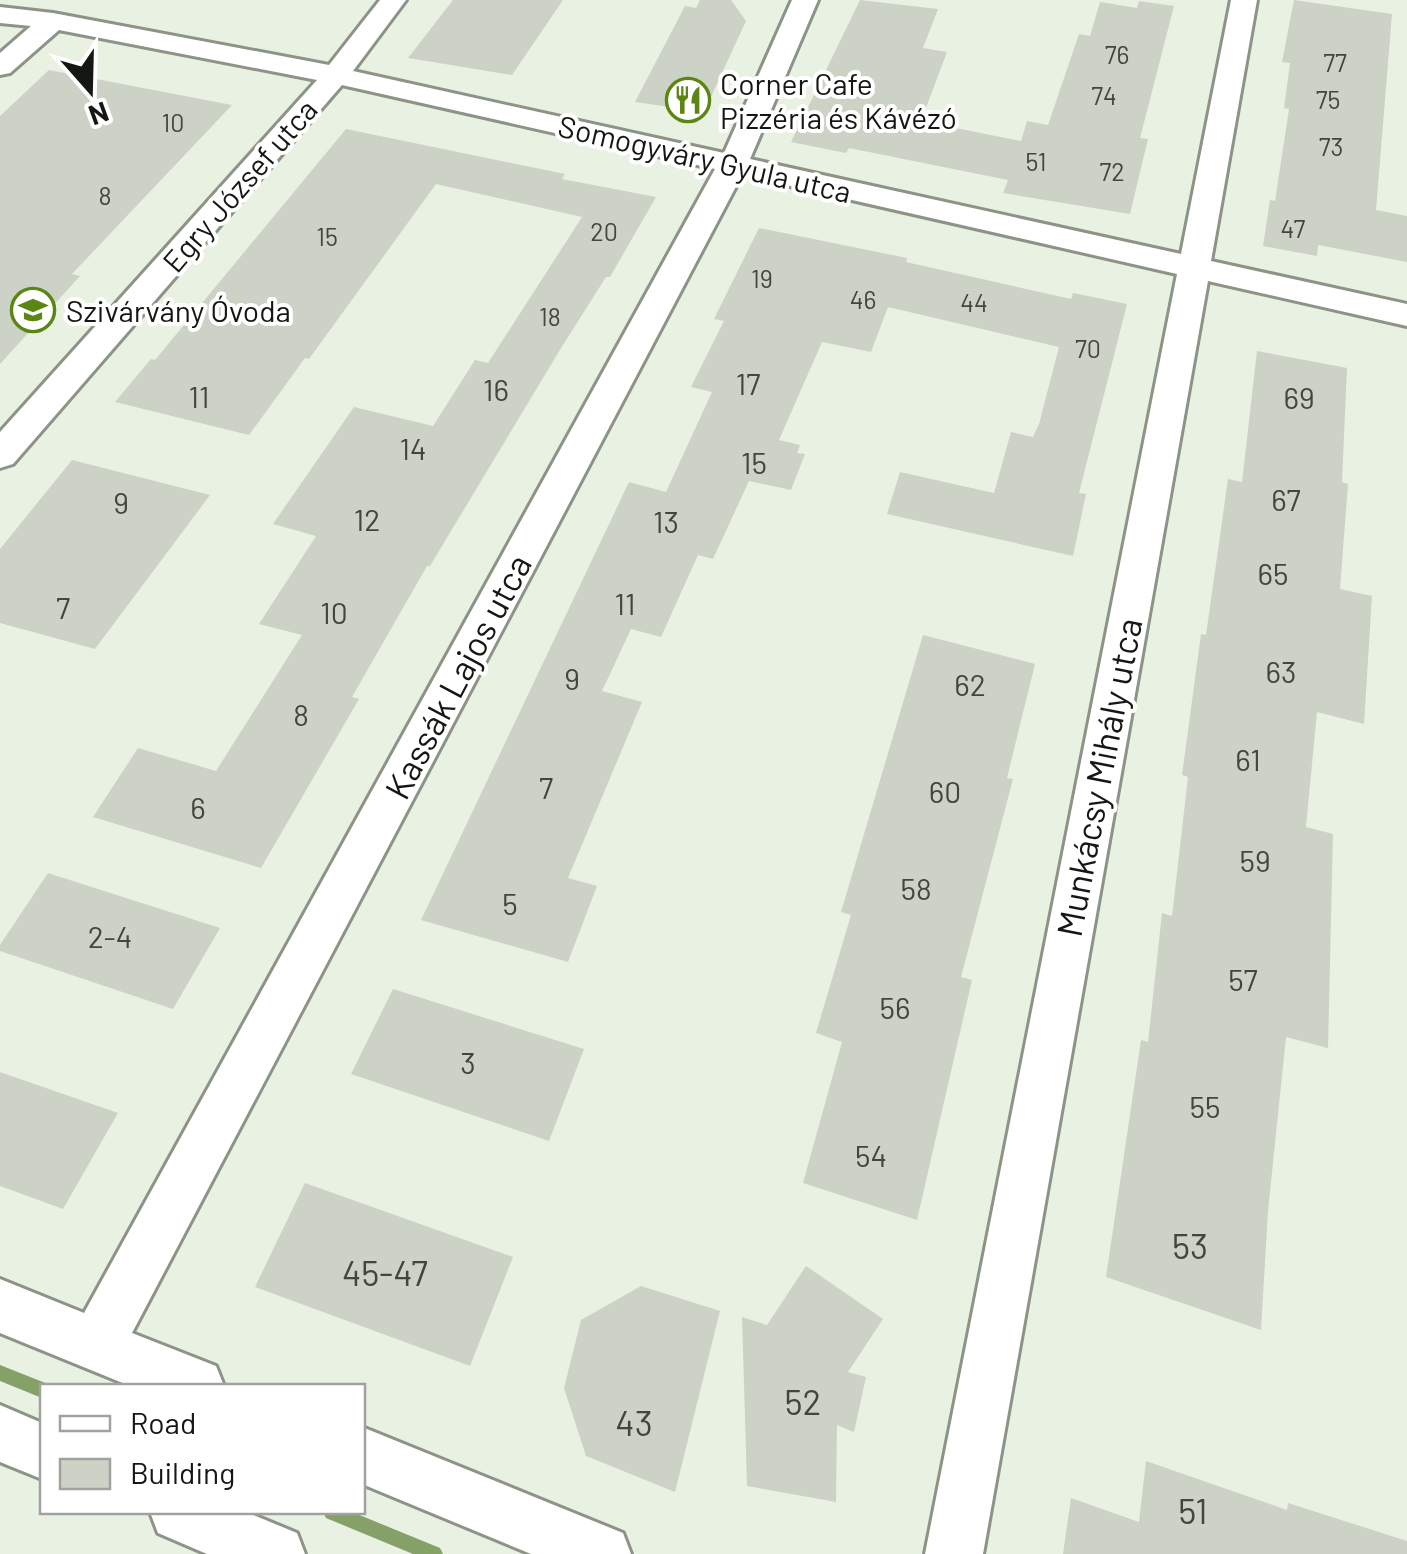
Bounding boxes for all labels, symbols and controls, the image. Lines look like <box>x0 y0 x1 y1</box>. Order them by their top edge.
house number: 76 <box>1105 39 1129 69</box>
north arrow <box>40 40 140 140</box>
house number: 77 <box>1323 47 1347 77</box>
place label: Corner Cafe Pizzéria és Kávézó <box>720 65 957 135</box>
restaurant icon: Corner Cafe Pizzéria és Kávézó <box>665 77 711 123</box>
house number: 74 <box>1091 80 1117 110</box>
house number: 75 <box>1316 84 1340 114</box>
street label: Egry József utca <box>154 91 324 279</box>
text: N <box>84 95 113 134</box>
house number: 10 <box>162 107 184 137</box>
street label: Somogyváry Gyula utca <box>555 107 855 209</box>
house number: 73 <box>1319 131 1343 161</box>
house number: 51 <box>1026 146 1046 176</box>
house number: 72 <box>1099 156 1125 186</box>
house number: 8 <box>98 180 112 210</box>
house number: 47 <box>1281 213 1306 243</box>
house number: 20 <box>590 216 618 246</box>
house number: 15 <box>316 221 338 251</box>
house number: 19 <box>751 263 773 293</box>
house number: 46 <box>850 284 876 314</box>
school or university icon: Szivárvány Óvoda <box>10 287 56 333</box>
house number: 44 <box>960 287 988 317</box>
place label: Szivárvány Óvoda <box>66 292 291 328</box>
house number: 18 <box>539 301 561 331</box>
house number: 70 <box>1075 333 1101 363</box>
house number: 17 <box>736 365 760 401</box>
house number: 16 <box>483 371 509 407</box>
house number: 11 <box>188 378 210 414</box>
house number: 69 <box>1283 379 1315 415</box>
house number: 14 <box>399 430 427 466</box>
house number: 15 <box>741 444 767 480</box>
house number: 67 <box>1271 481 1301 517</box>
house number: 9 <box>113 484 129 520</box>
house number: 12 <box>354 501 380 537</box>
house number: 13 <box>653 503 679 539</box>
street label: Kassák Lajos utca <box>375 546 539 806</box>
house number: 65 <box>1258 555 1288 591</box>
house number: 11 <box>614 585 636 621</box>
house number: 7 <box>56 589 70 625</box>
house number: 10 <box>320 594 348 630</box>
street label: Munkácsy Mihály utca <box>1047 614 1149 940</box>
house number: 63 <box>1266 653 1296 689</box>
house number: 9 <box>564 660 580 696</box>
house number: 62 <box>954 666 986 702</box>
house number: 8 <box>293 696 309 732</box>
house number: 61 <box>1235 741 1261 777</box>
house number: 7 <box>539 769 553 805</box>
house number: 60 <box>929 773 961 809</box>
house number: 6 <box>190 789 206 825</box>
house number: 59 <box>1239 842 1271 878</box>
house number: 58 <box>900 870 932 906</box>
house number: 5 <box>502 885 518 921</box>
house number: 2-4 <box>88 918 132 954</box>
house number: 57 <box>1228 961 1258 997</box>
house number: 56 <box>880 989 910 1025</box>
house number: 3 <box>460 1044 476 1080</box>
house number: 55 <box>1190 1088 1220 1124</box>
house number: 54 <box>855 1137 887 1173</box>
house number: 53 <box>1172 1224 1208 1266</box>
house number: 45-47 <box>342 1251 428 1293</box>
house number: 52 <box>785 1380 821 1422</box>
legend <box>40 1384 365 1514</box>
house number: 43 <box>615 1401 653 1443</box>
text: Road <box>130 1404 196 1440</box>
text: Building <box>130 1454 235 1490</box>
house number: 51 <box>1178 1489 1208 1531</box>

